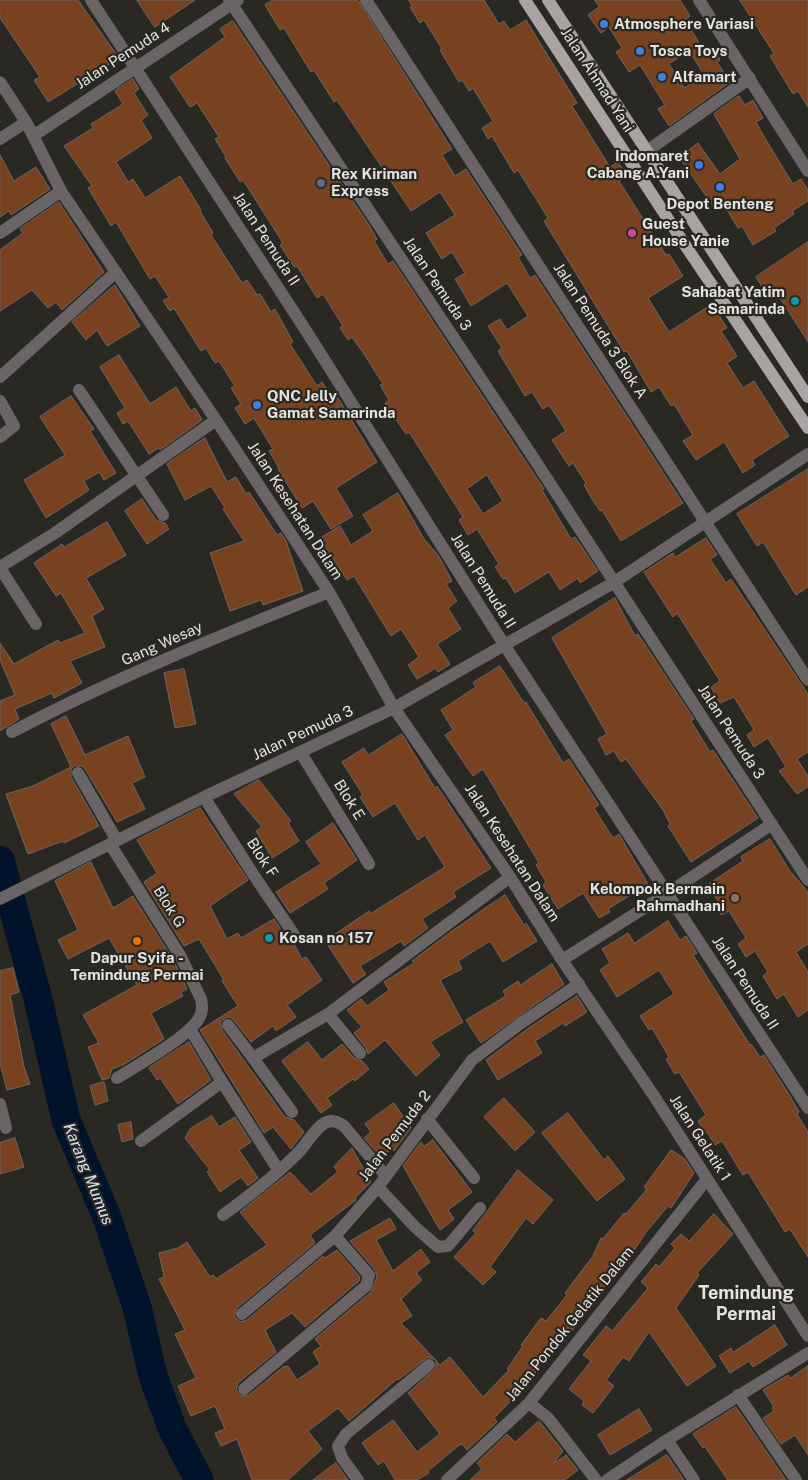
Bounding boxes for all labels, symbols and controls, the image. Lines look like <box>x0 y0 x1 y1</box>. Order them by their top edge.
place label: Atmosphere Variasi <box>614 15 754 33</box>
marker: Atmosphere Variasi <box>598 18 610 30</box>
street label: Jalan Pemuda 4 <box>72 19 174 93</box>
street label: Jalan Ahmad Yani <box>556 24 638 136</box>
place label: Tosca Toys <box>650 42 727 60</box>
marker: Tosca Toys <box>634 45 646 57</box>
place label: Alfamart <box>672 68 736 86</box>
marker: Alfamart <box>656 71 668 83</box>
place label: Indomaret Cabang A.Yani <box>587 147 689 182</box>
marker: Indomaret Cabang A.Yani <box>693 159 705 171</box>
place label: Rex Kiriman Express <box>331 165 417 200</box>
marker: Rex Kiriman Express <box>315 177 327 189</box>
marker: Depot Benteng <box>714 181 726 193</box>
street label: Jalan Pemuda II <box>229 189 303 289</box>
place label: Depot Benteng <box>666 195 774 213</box>
place label: Guest House Yanie <box>642 215 730 250</box>
marker: Guest House Yanie <box>626 227 638 239</box>
street label: Jalan Pemuda 3 <box>399 234 475 334</box>
street label: Jalan Pemuda 3 Blok A <box>549 260 651 402</box>
place label: Sahabat Yatim Samarinda <box>681 283 785 318</box>
marker: Sahabat Yatim Samarinda <box>789 295 801 307</box>
place label: QNC Jelly Gamat Samarinda <box>267 387 396 422</box>
marker: QNC Jelly Gamat Samarinda <box>251 399 263 411</box>
street label: Jalan Kesehatan Dalam <box>244 439 346 583</box>
street label: Jalan Pemuda II <box>447 530 519 632</box>
street label: Gang Wesay <box>119 618 205 670</box>
street label: Jalan Pemuda 3 <box>694 681 768 783</box>
street label: Jalan Pemuda 3 <box>250 702 356 764</box>
street label: Blok E <box>330 777 368 823</box>
street label: Jalan Kesehatan Dalam <box>461 781 563 925</box>
street label: Blok F <box>243 835 281 881</box>
place label: Kelompok Bermain Rahmadhani <box>590 880 725 915</box>
street label: Blok G <box>149 883 189 931</box>
marker: Kelompok Bermain Rahmadhani <box>729 892 741 904</box>
place label: Kosan no 157 <box>279 929 373 947</box>
marker: Kosan no 157 <box>263 932 275 944</box>
street label: Jalan Pemuda II <box>708 933 782 1033</box>
marker: Dapur Syifa - Temindung Permai <box>131 935 143 947</box>
place label: Dapur Syifa - Temindung Permai <box>70 949 204 984</box>
street label: Jalan Pemuda 2 <box>355 1087 435 1185</box>
street label: Jalan Gelatik 1 <box>666 1092 734 1184</box>
water label: Karang Mumus <box>59 1120 117 1228</box>
street label: Jalan Pondok Gelatik Dalam <box>502 1243 638 1405</box>
district label: Temindung Permai <box>698 1282 794 1325</box>

